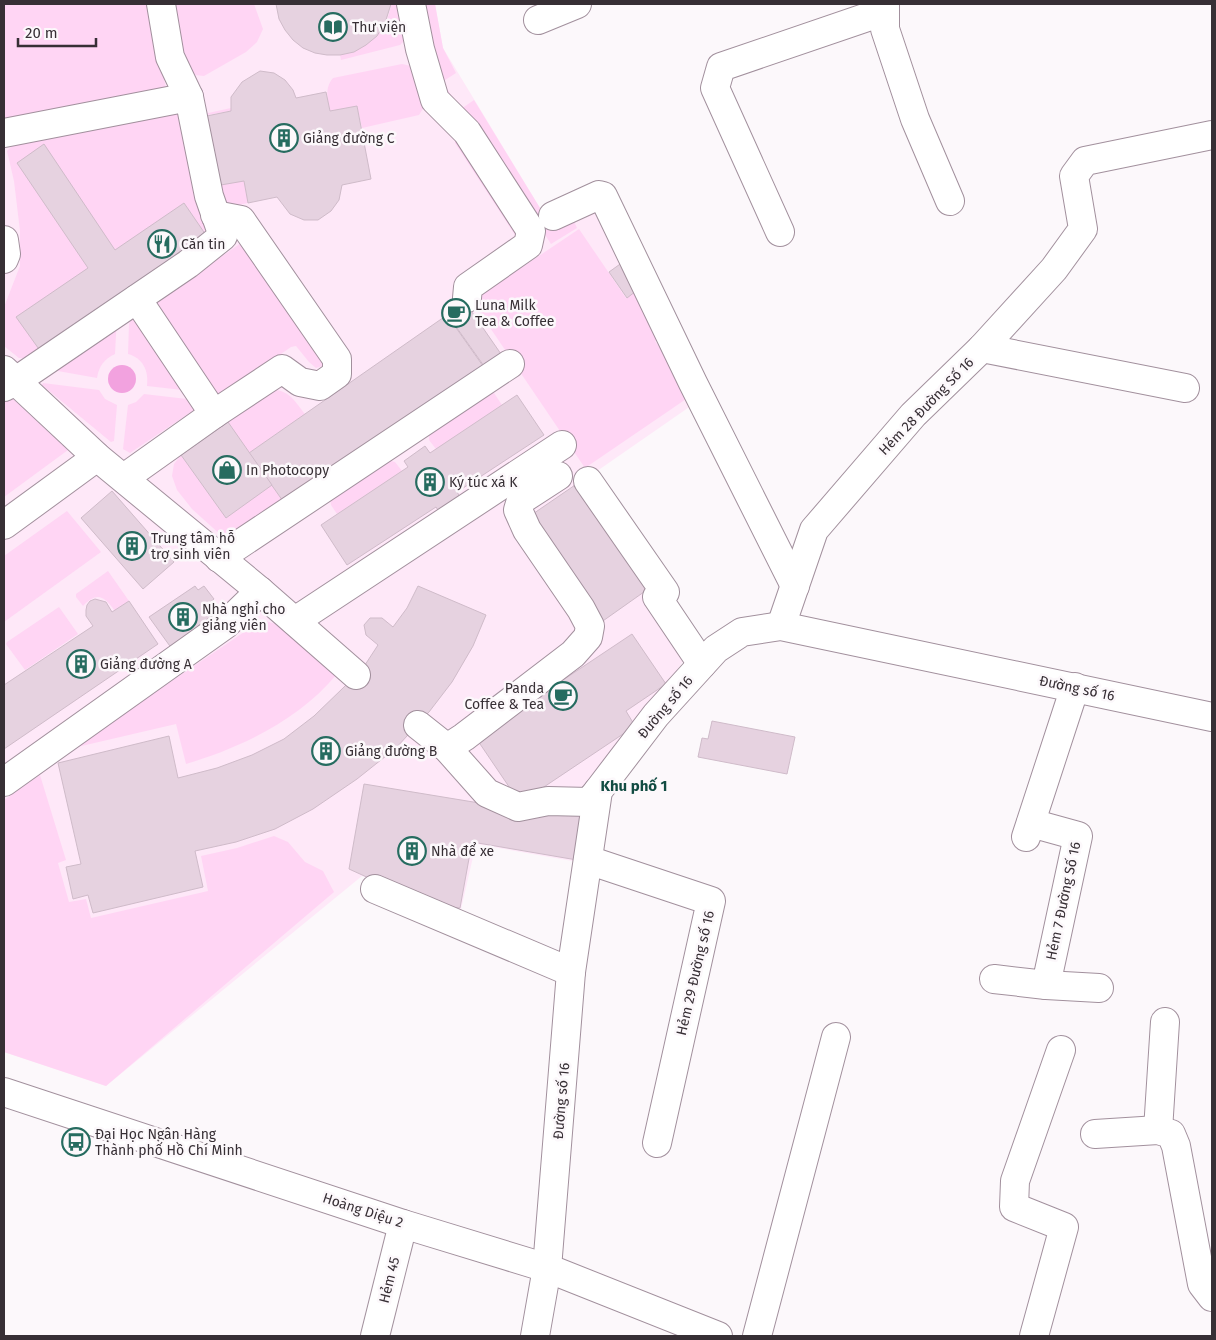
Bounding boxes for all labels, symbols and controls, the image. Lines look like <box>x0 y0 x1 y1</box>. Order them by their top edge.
library icon: Thư viện <box>318 12 348 42</box>
scale bar <box>18 15 95 47</box>
place label: Thư viện <box>352 19 406 36</box>
text: 20 m <box>25 24 58 42</box>
building icon: Giảng đường C <box>269 123 299 153</box>
place label: Giảng đường C <box>303 130 395 147</box>
restaurant icon: Căn tin <box>147 229 177 259</box>
place label: Căn tin <box>181 236 225 253</box>
place label: Luna Milk Tea & Coffee <box>475 297 554 330</box>
cafe icon: Luna Milk Tea & Coffee <box>441 298 471 328</box>
street label: Hẻm 28 Đường Số 16 <box>875 353 977 459</box>
shop icon: In Photocopy <box>212 455 242 485</box>
place label: In Photocopy <box>246 462 329 479</box>
building icon: Ký túc xá K <box>415 467 445 497</box>
place label: Ký túc xá K <box>449 474 518 491</box>
place label: Trung tâm hỗ trợ sinh viên <box>151 530 235 563</box>
building icon: Trung tâm hỗ trợ sinh viên <box>117 531 147 561</box>
place label: Nhà nghỉ cho giảng viên <box>202 601 286 634</box>
building icon: Nhà nghỉ cho giảng viên <box>168 602 198 632</box>
building icon: Giảng đường A <box>66 649 96 679</box>
place label: Giảng đường A <box>100 656 192 673</box>
street label: Đường số 16 <box>1038 671 1116 705</box>
street label: Đường số 16 <box>633 672 697 742</box>
place label: Panda Coffee & Tea <box>465 680 544 713</box>
cafe icon: Panda Coffee & Tea <box>548 681 578 711</box>
building icon: Giảng đường B <box>311 736 341 766</box>
place label: Giảng đường B <box>345 743 437 760</box>
district label: Khu phố 1 <box>600 776 668 795</box>
building icon: Nhà để xe <box>397 836 427 866</box>
street label: Hẻm 7 Đường Số 16 <box>1042 840 1084 962</box>
place label: Nhà để xe <box>431 842 494 860</box>
street label: Hẻm 29 Đường số 16 <box>672 909 718 1037</box>
street label: Đường số 16 <box>549 1062 573 1140</box>
place label: Đại Học Ngân Hàng Thành phố Hồ Chí Minh <box>95 1126 243 1159</box>
bus stop icon: Đại Học Ngân Hàng Thành phố Hồ Chí Minh <box>61 1127 91 1157</box>
street label: Hoàng Diệu 2 <box>320 1189 405 1232</box>
street label: Hẻm 45 <box>376 1255 403 1305</box>

